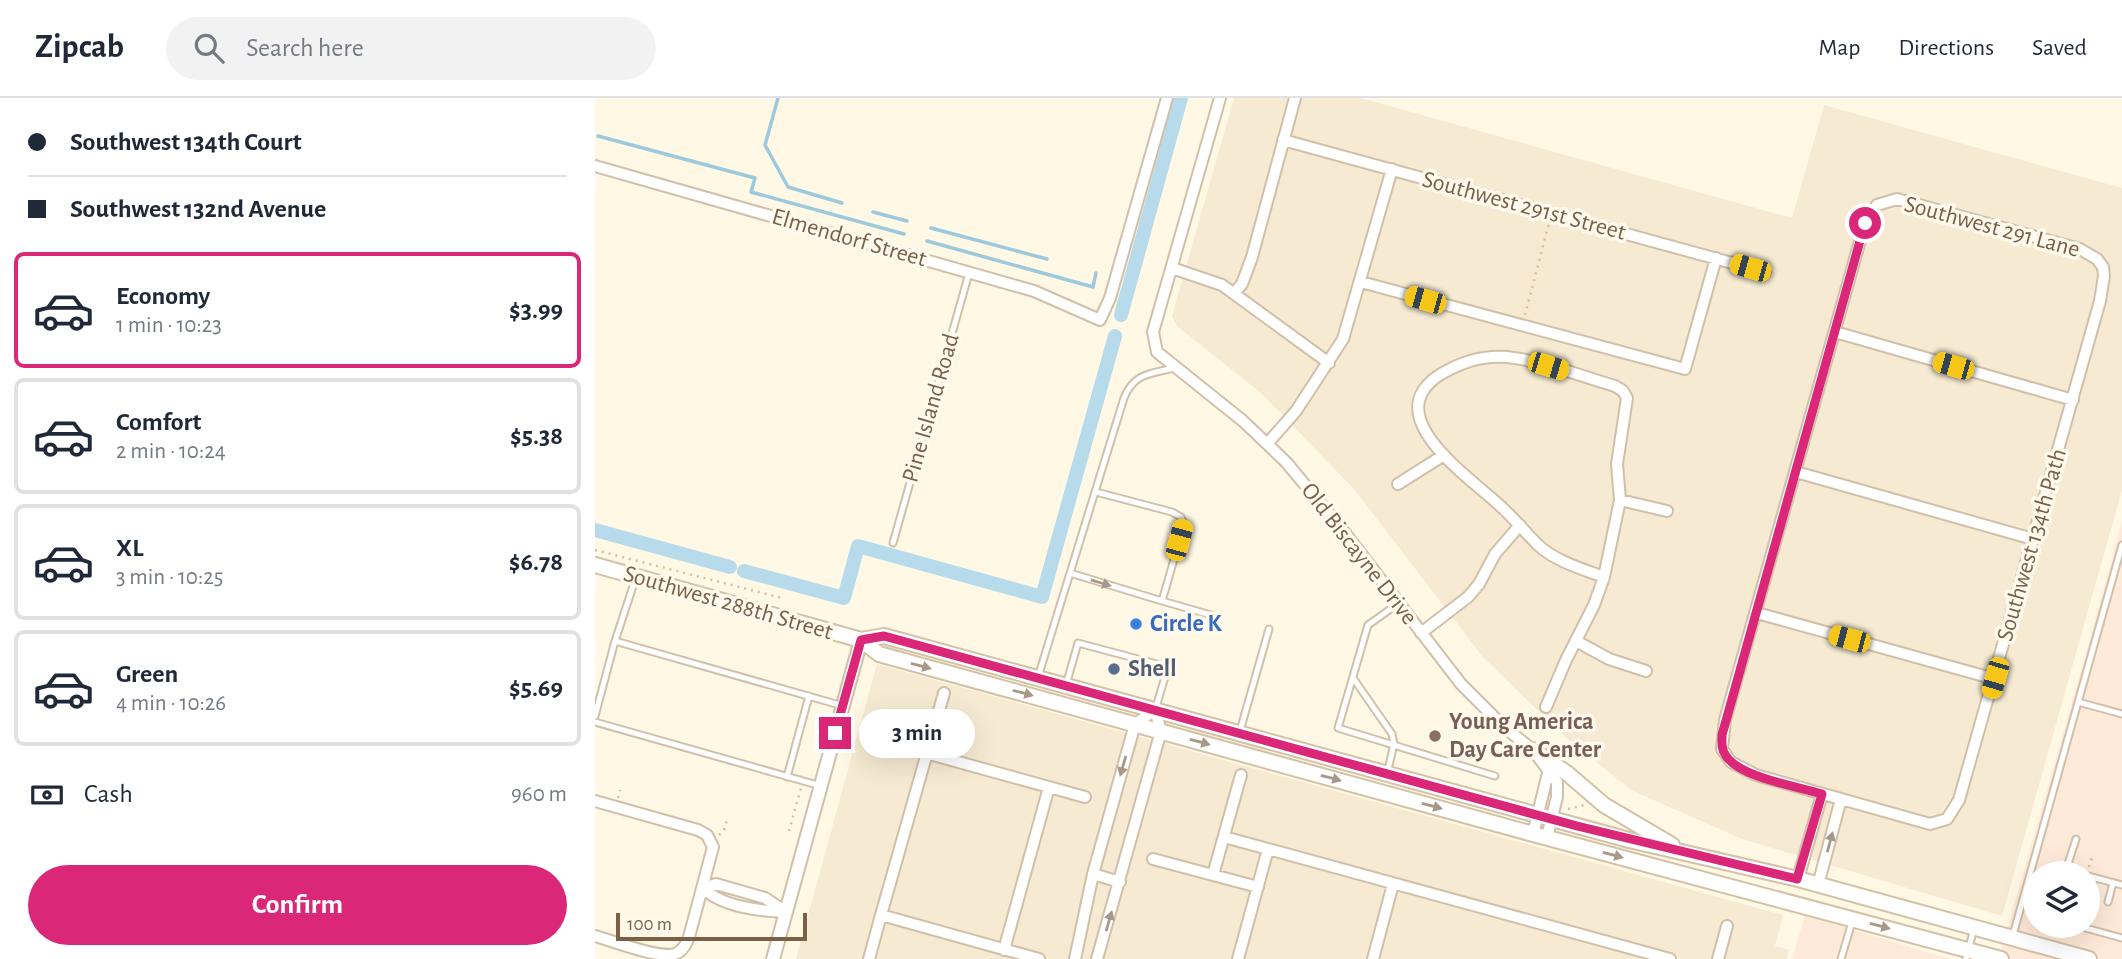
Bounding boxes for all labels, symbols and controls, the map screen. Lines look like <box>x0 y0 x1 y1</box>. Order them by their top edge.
search box <box>166 17 656 80</box>
icon: search <box>190 29 228 67</box>
text: Zipcab <box>35 31 124 64</box>
text: Search here <box>246 35 364 61</box>
text: Map <box>1818 36 1860 60</box>
text: Directions <box>1898 36 1994 60</box>
text: Saved <box>2032 36 2087 60</box>
text: Southwest 134th Court <box>70 129 301 155</box>
street label: Southwest 291st Street <box>1420 167 1629 245</box>
street label: Southwest 291 Lane <box>1902 192 2082 262</box>
text: Southwest 132nd Avenue <box>70 196 326 222</box>
street label: Elmendorf Street <box>769 204 929 272</box>
route start <box>1849 207 1881 239</box>
car <box>1727 252 1774 284</box>
icon: car <box>32 279 95 342</box>
text: Economy <box>116 283 210 309</box>
car <box>1402 284 1449 316</box>
text: $3.99 <box>509 297 563 323</box>
text: 1 min · 10:23 <box>116 314 222 337</box>
street label: Pine Island Road <box>898 331 964 485</box>
car <box>1525 350 1572 382</box>
car <box>1930 350 1977 382</box>
icon: car <box>32 405 95 468</box>
text: Comfort <box>116 409 201 435</box>
text: $5.38 <box>510 423 563 449</box>
text: 2 min · 10:24 <box>116 440 226 463</box>
street label: Southwest 134th Path <box>1993 446 2071 644</box>
street label: Old Biscayne Drive <box>1296 479 1422 629</box>
car <box>1164 517 1195 563</box>
icon: car <box>32 531 95 594</box>
text: XL <box>116 535 143 561</box>
text: $6.78 <box>509 549 563 575</box>
street label: Southwest 288th Street <box>621 562 836 644</box>
text: 3 min · 10:25 <box>116 566 223 589</box>
one-way arrow <box>1090 578 1111 588</box>
place label: Circle K <box>1150 612 1222 636</box>
marker: Circle K <box>1128 616 1144 632</box>
car <box>1826 623 1873 655</box>
car <box>1980 655 2011 701</box>
icon: car <box>32 657 95 720</box>
place label: Shell <box>1128 657 1176 681</box>
text: Green <box>116 661 178 687</box>
one-way arrow <box>911 661 932 671</box>
marker: Shell <box>1106 661 1122 677</box>
text: $5.69 <box>509 675 563 701</box>
one-way arrow <box>1013 689 1034 699</box>
text: 4 min · 10:26 <box>116 692 226 715</box>
callout: 3 min <box>859 708 975 758</box>
place label: Young America Day Care Center <box>1449 710 1602 762</box>
route end <box>819 717 851 749</box>
text: 3 min <box>892 722 942 745</box>
marker: Young America Day Care Center <box>1427 728 1443 744</box>
one-way arrow <box>1190 737 1212 748</box>
one-way arrow <box>1117 755 1128 777</box>
one-way arrow <box>1320 773 1342 784</box>
icon: cash <box>28 776 66 814</box>
text: Cash <box>84 781 133 807</box>
text: 960 m <box>511 783 567 806</box>
one-way arrow <box>1421 801 1443 812</box>
one-way arrow <box>1825 831 1836 853</box>
one-way arrow <box>1602 850 1624 861</box>
map controls <box>2023 861 2100 938</box>
button: layers <box>2023 861 2100 938</box>
button: Confirm <box>28 865 567 945</box>
scale bar <box>616 910 807 942</box>
one-way arrow <box>1104 910 1114 931</box>
text: 100 m <box>627 915 672 934</box>
one-way arrow <box>1869 921 1891 932</box>

